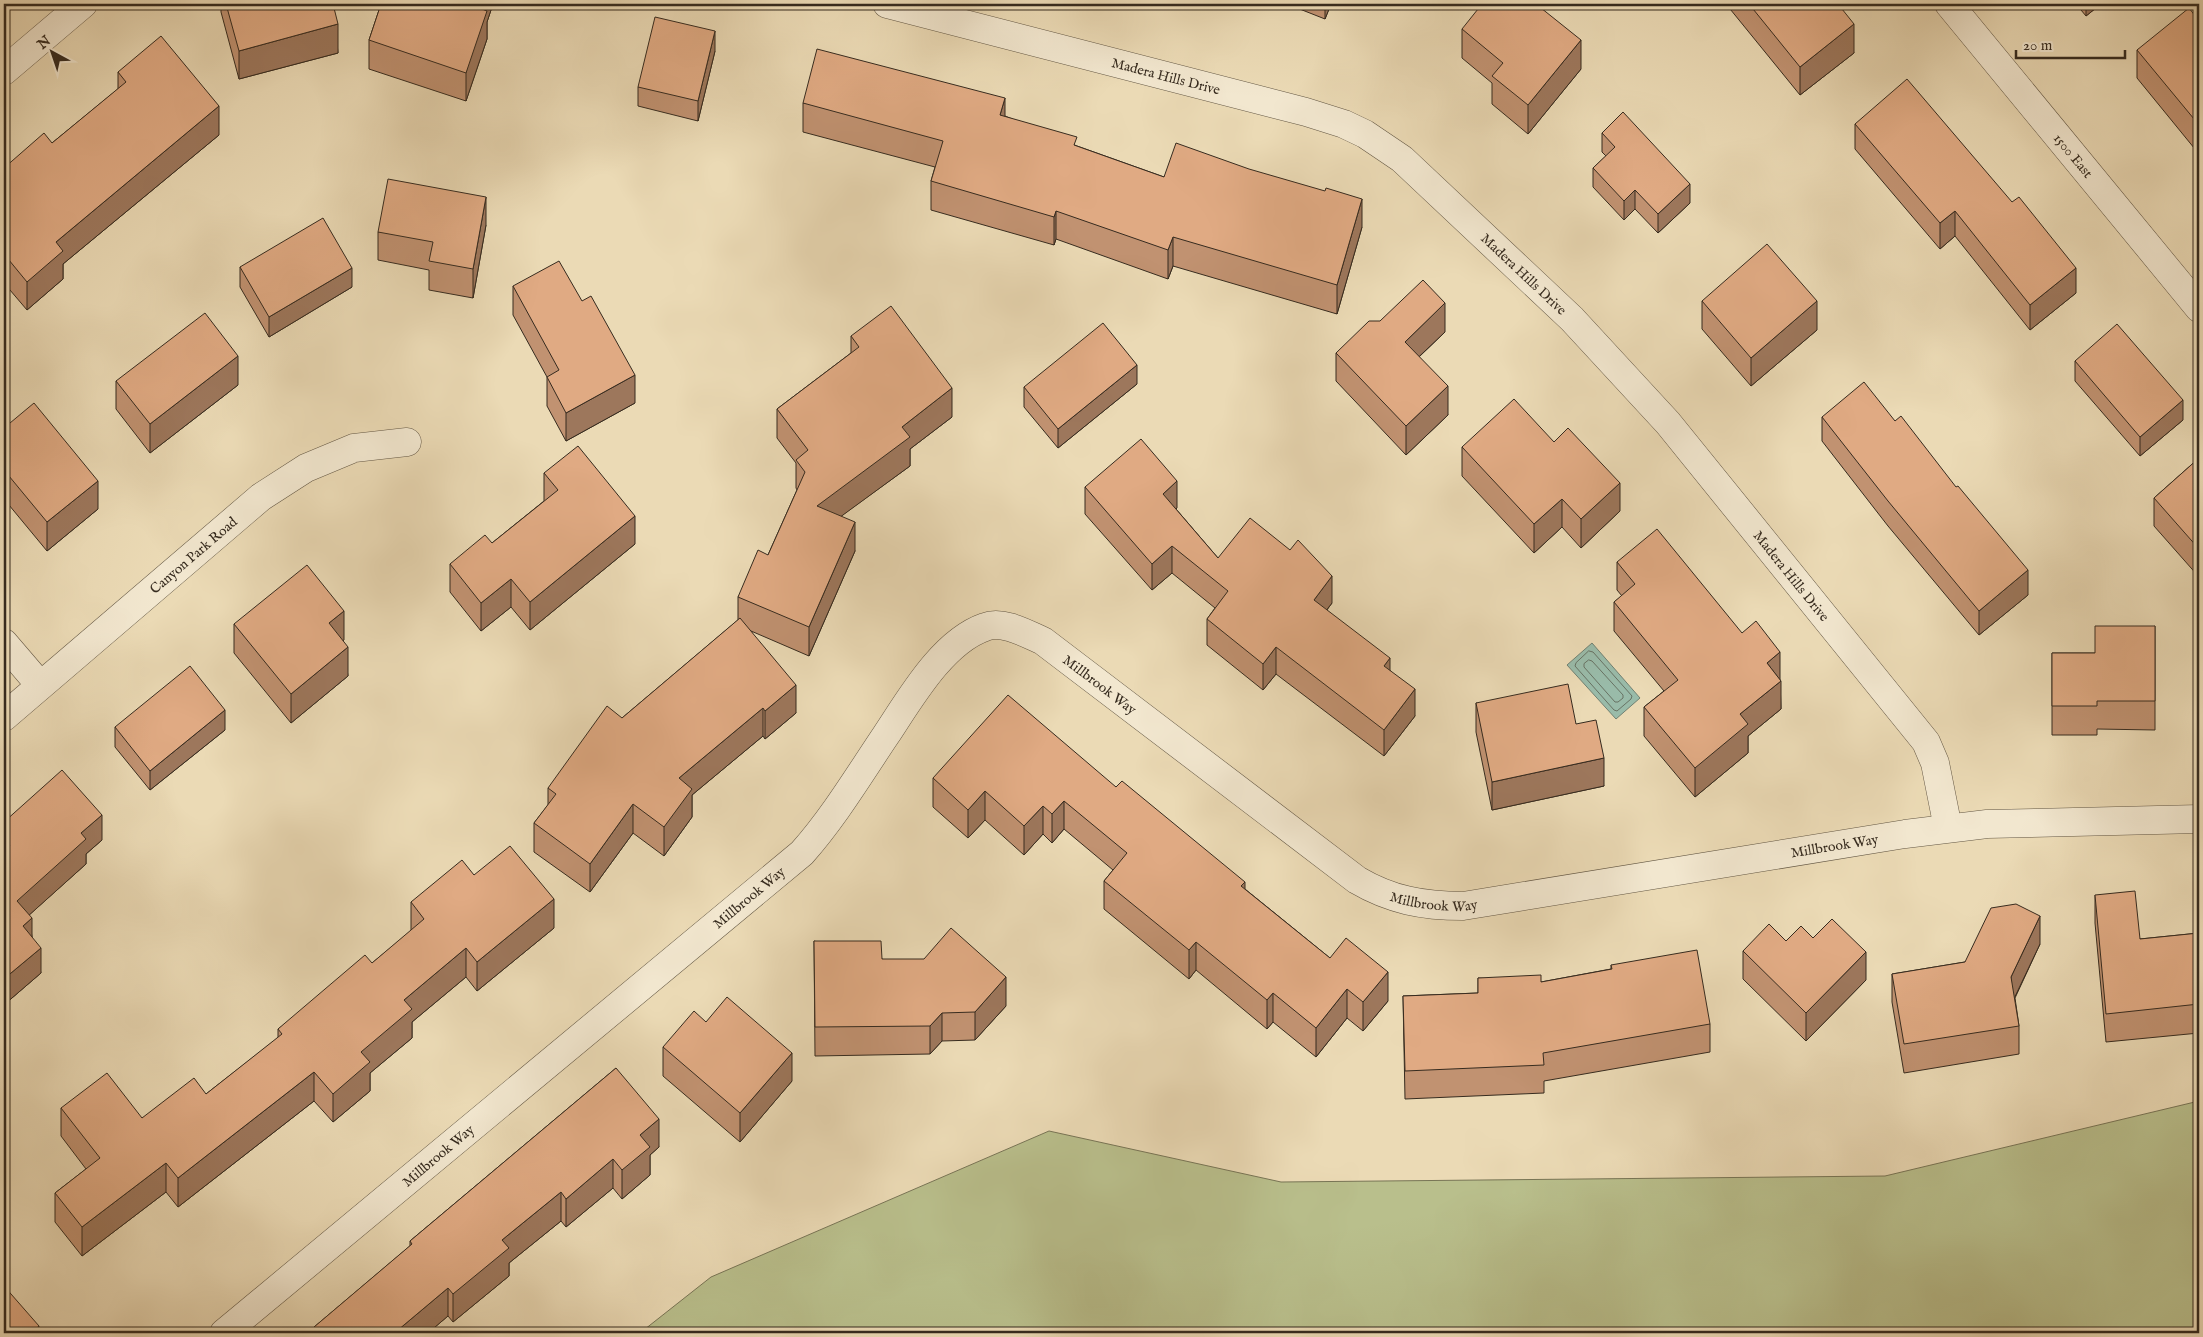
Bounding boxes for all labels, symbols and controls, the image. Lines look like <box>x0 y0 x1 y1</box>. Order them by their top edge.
north arrow <box>28 28 78 78</box>
scale bar <box>2016 28 2124 60</box>
text: N <box>33 32 55 54</box>
text: 20 m <box>2023 36 2053 55</box>
street label: Madera Hills Drive <box>1109 54 1222 100</box>
street label: 1500 East <box>2049 130 2096 182</box>
street label: Madera Hills Drive <box>1477 230 1570 320</box>
street label: Canyon Park Road <box>146 513 242 598</box>
street label: Madera Hills Drive <box>1749 527 1833 626</box>
street label: Millbrook Way <box>1059 651 1140 719</box>
street label: Millbrook Way <box>1790 830 1880 862</box>
street label: Millbrook Way <box>710 863 789 933</box>
street label: Millbrook Way <box>1388 888 1479 916</box>
street label: Millbrook Way <box>399 1121 478 1191</box>

